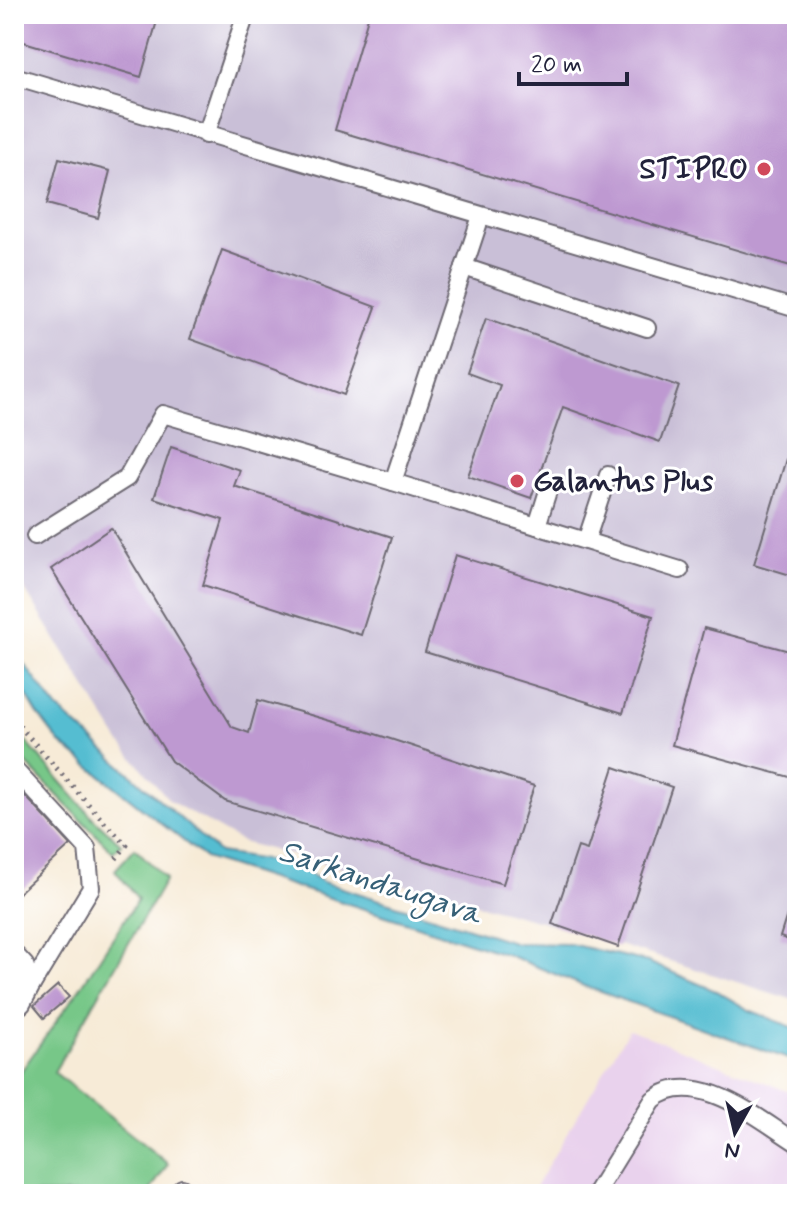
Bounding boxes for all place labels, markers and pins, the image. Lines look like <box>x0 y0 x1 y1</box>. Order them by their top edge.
place label: STIPRO <box>639 150 748 189</box>
marker: STIPRO <box>755 160 773 178</box>
place label: Galantus Plus <box>533 462 714 501</box>
marker: Galantus Plus <box>508 472 526 490</box>

